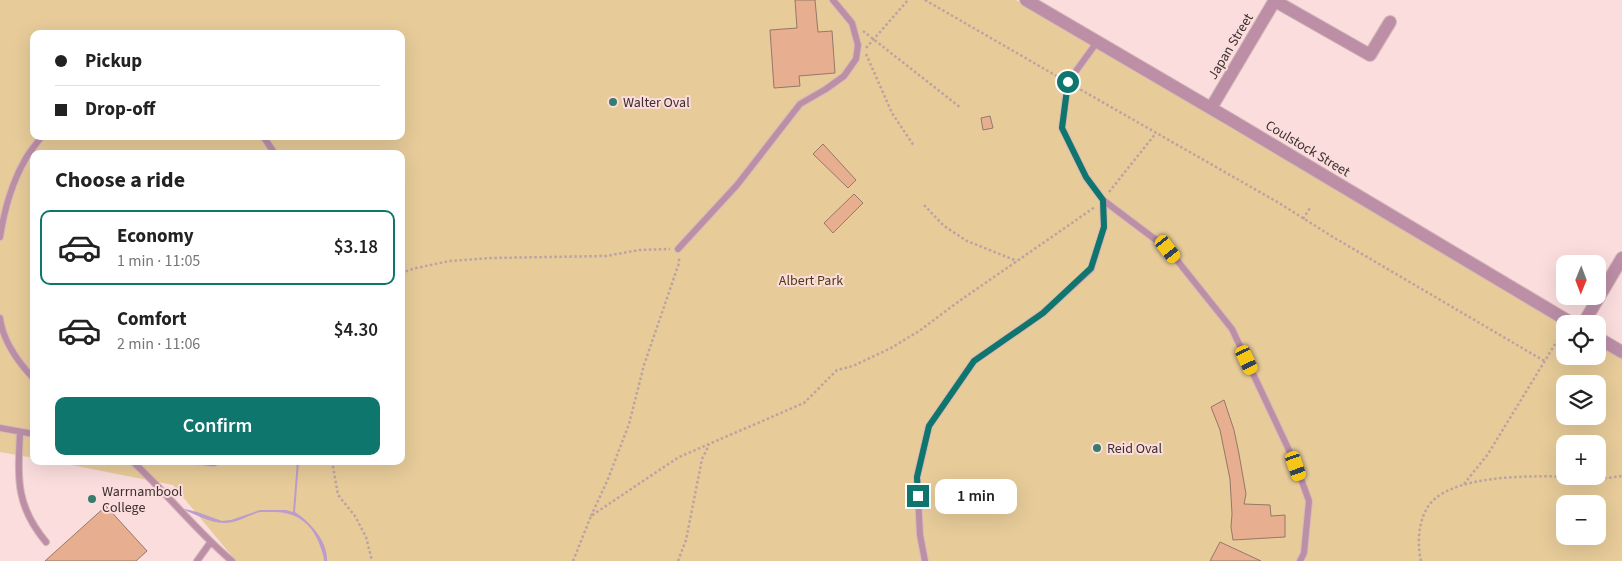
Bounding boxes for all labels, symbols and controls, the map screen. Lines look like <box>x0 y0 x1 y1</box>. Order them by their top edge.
street label: Japan Street <box>1203 9 1259 83</box>
text: Pickup <box>85 48 142 75</box>
route start <box>1057 71 1079 93</box>
place label: Walter Oval <box>623 93 690 113</box>
text: Drop-off <box>85 96 155 123</box>
marker: Walter Oval <box>607 96 619 108</box>
street label: Coulstock Street <box>1261 116 1354 182</box>
text: Choose a ride <box>55 164 185 196</box>
text: Economy <box>117 223 194 250</box>
icon: car <box>57 225 102 270</box>
car <box>1152 233 1183 265</box>
text: $3.18 <box>334 234 378 261</box>
text: 1 min · 11:05 <box>117 250 200 272</box>
north arrow <box>1556 255 1606 305</box>
map controls <box>1556 255 1606 545</box>
park label: Albert Park <box>779 271 843 291</box>
text: Comfort <box>117 306 187 333</box>
icon: car <box>57 308 102 353</box>
button: locate <box>1556 315 1606 365</box>
text: $4.30 <box>334 317 378 344</box>
text: 2 min · 11:06 <box>117 333 200 355</box>
car <box>1233 343 1260 377</box>
button: layers <box>1556 375 1606 425</box>
button: Confirm <box>55 397 380 455</box>
button: + <box>1556 435 1606 485</box>
place label: Reid Oval <box>1107 439 1162 459</box>
marker: Reid Oval <box>1091 442 1103 454</box>
car <box>1284 449 1307 483</box>
callout: 1 min <box>936 478 1018 514</box>
place label: Warrnambool College <box>102 482 183 518</box>
route end <box>907 485 929 507</box>
text: 1 min <box>957 485 995 507</box>
marker: Warrnambool College <box>86 493 98 505</box>
button: − <box>1556 495 1606 545</box>

